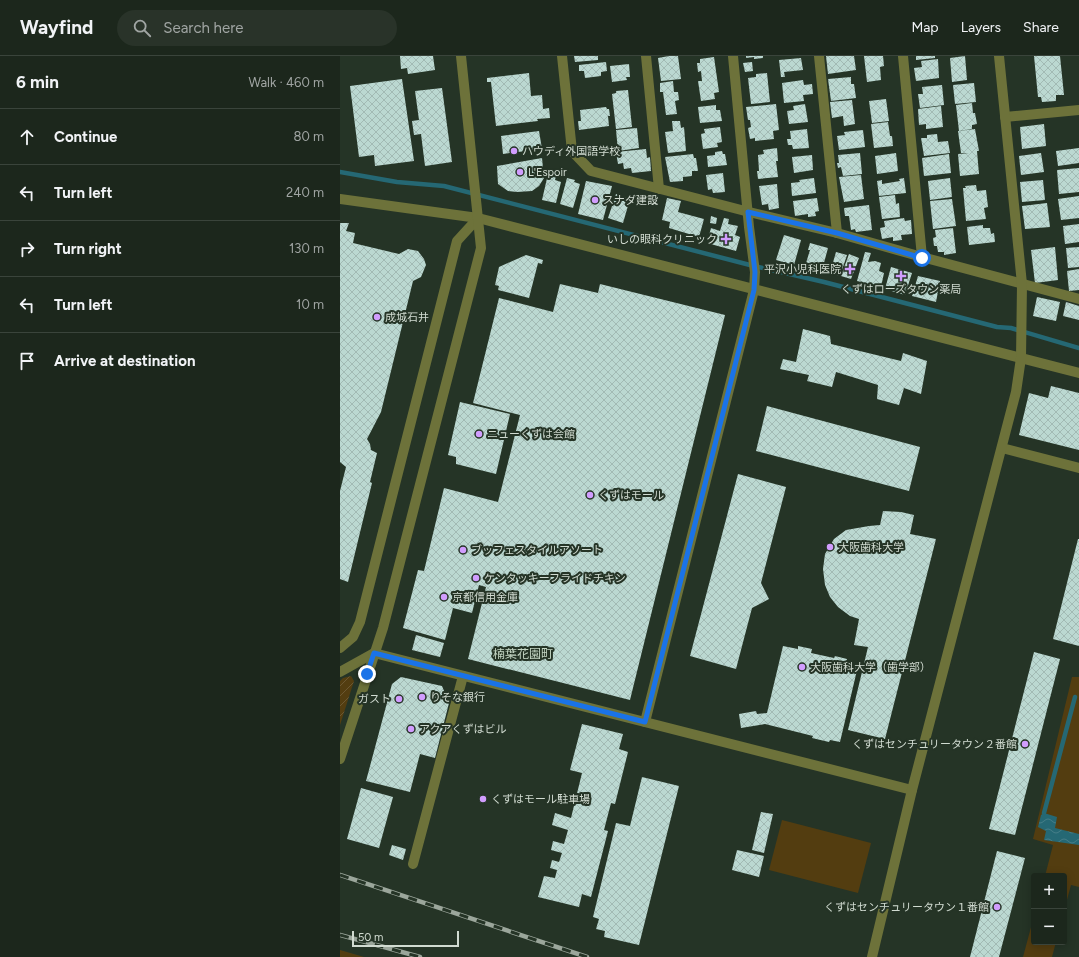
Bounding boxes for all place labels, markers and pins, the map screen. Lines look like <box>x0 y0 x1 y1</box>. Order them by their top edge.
place label: ハウディ外国語学校 <box>522 145 620 158</box>
marker: ハウディ外国語学校 <box>509 146 519 156</box>
place label: L'Espoir <box>528 166 567 179</box>
marker: L'Espoir <box>515 167 525 177</box>
place label: スナダ建設 <box>603 194 658 207</box>
marker: スナダ建設 <box>590 195 600 205</box>
place label: いしの眼科クリニック <box>607 233 717 246</box>
marker: いしの眼科クリニック <box>720 233 732 245</box>
place label: 平沢小児科医院 <box>764 263 841 276</box>
marker: 平沢小児科医院 <box>844 263 856 275</box>
marker: くずはローズタウン薬局 <box>896 271 906 281</box>
place label: くずはローズタウン薬局 <box>841 283 961 296</box>
place label: 成城石井 <box>385 311 429 324</box>
marker: 成城石井 <box>372 312 382 322</box>
place label: ニューくずは会館 <box>487 428 575 441</box>
marker: ニューくずは会館 <box>474 429 484 439</box>
place label: くずはモール <box>598 489 664 502</box>
marker: くずはモール <box>585 490 595 500</box>
place label: 大阪歯科大学 <box>838 541 904 554</box>
marker: 大阪歯科大学 <box>825 542 835 552</box>
place label: ブッフェスタイルアソート <box>471 544 603 557</box>
marker: ブッフェスタイルアソート <box>458 545 468 555</box>
place label: ケンタッキーフライドチキン <box>484 572 626 585</box>
marker: ケンタッキーフライドチキン <box>471 573 481 583</box>
place label: 京都信用金庫 <box>452 591 518 604</box>
marker: 京都信用金庫 <box>439 592 449 602</box>
place label: 大阪歯科大学（歯学部） <box>810 661 931 674</box>
marker: 大阪歯科大学（歯学部） <box>797 662 807 672</box>
place label: りそな銀行 <box>430 691 485 704</box>
marker: りそな銀行 <box>417 692 427 702</box>
place label: ガスト <box>358 693 391 706</box>
marker: ガスト <box>394 694 404 704</box>
place label: アクアくずはビル <box>419 723 506 736</box>
marker: アクアくずはビル <box>406 724 416 734</box>
place label: くずはセンチュリータウン２番館 <box>852 738 1017 751</box>
marker: くずはセンチュリータウン２番館 <box>1020 739 1030 749</box>
place label: くずはモール駐車場 <box>491 793 590 806</box>
marker: くずはモール駐車場 <box>478 794 488 804</box>
place label: くずはセンチュリータウン１番館 <box>824 901 989 914</box>
marker: くずはセンチュリータウン１番館 <box>992 902 1002 912</box>

